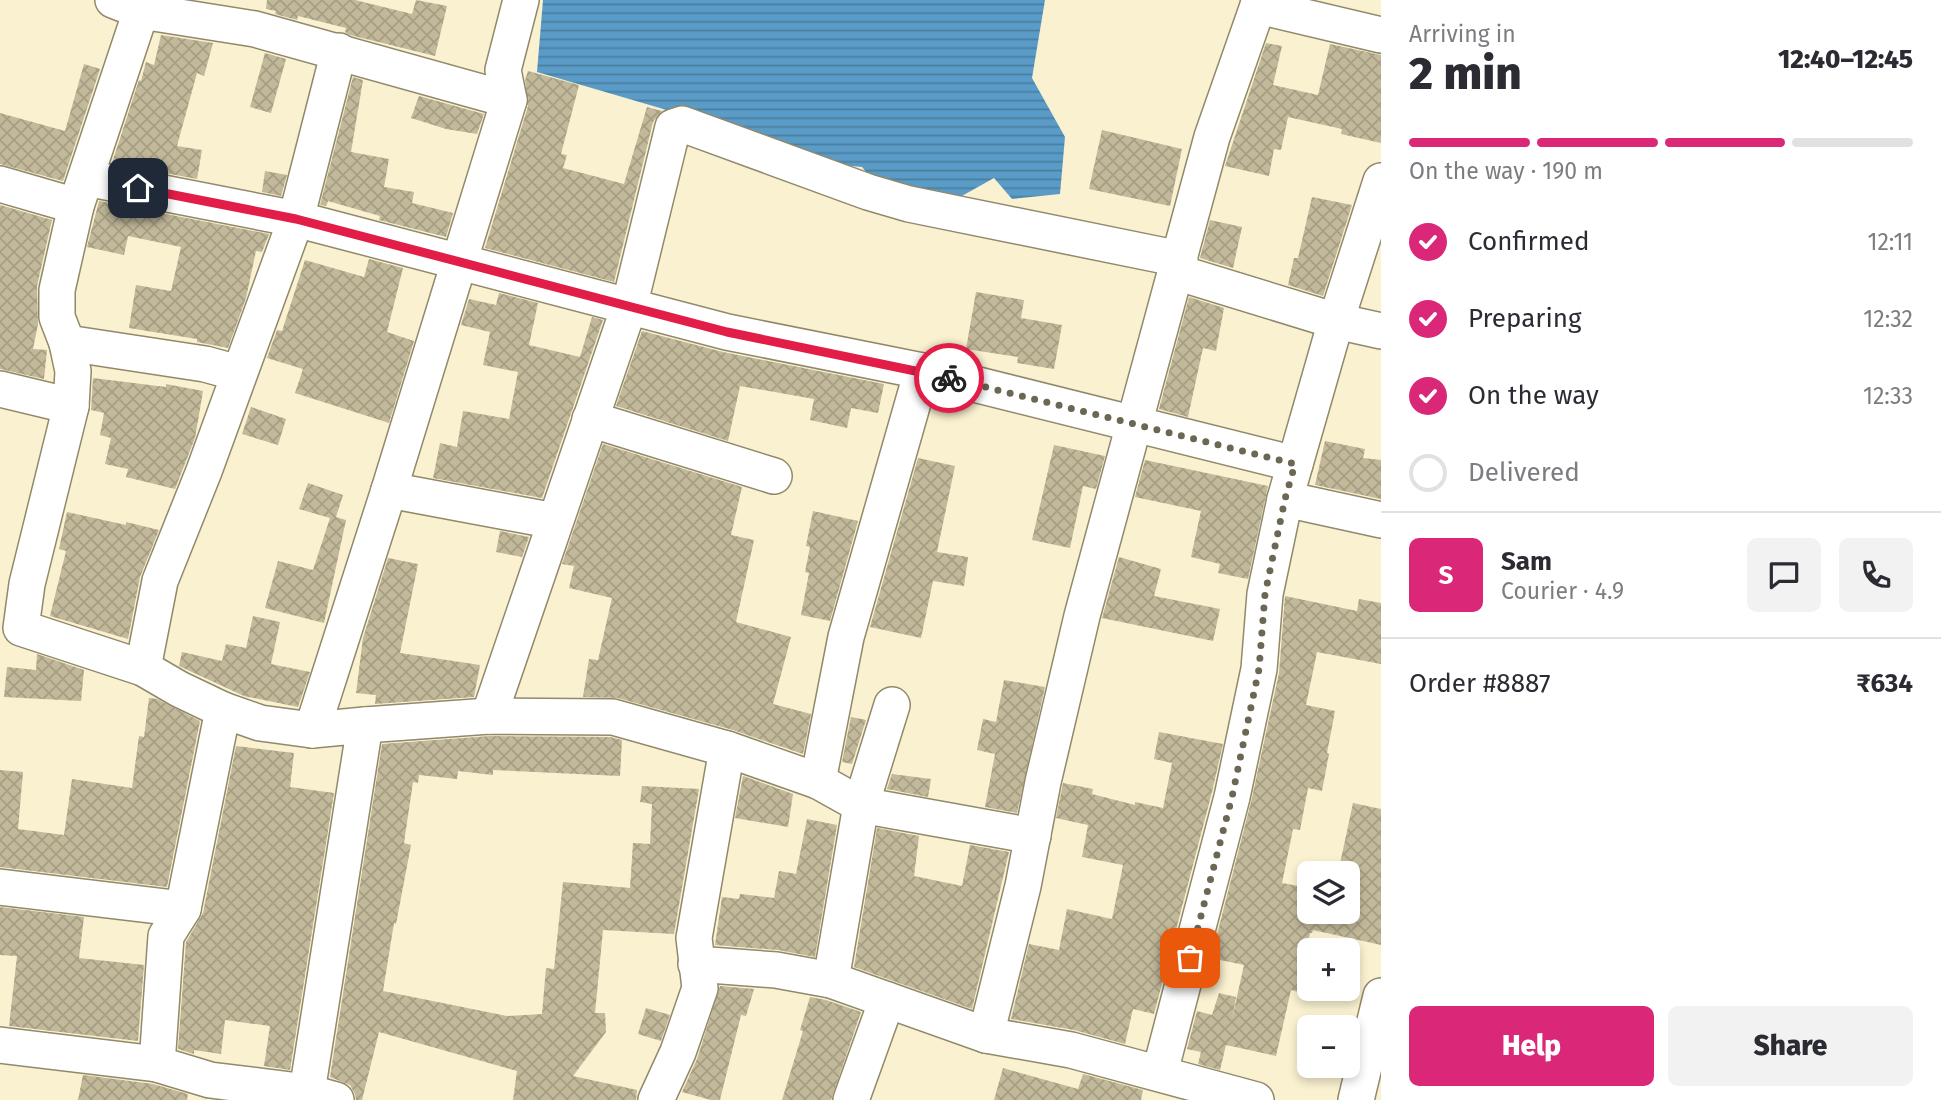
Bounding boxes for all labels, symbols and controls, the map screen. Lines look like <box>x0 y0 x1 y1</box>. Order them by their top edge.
text: Arriving in <box>1409 20 1516 48</box>
text: 12:40–12:45 <box>1778 44 1913 75</box>
text: 2 min <box>1409 46 1522 101</box>
text: On the way · 190 m <box>1409 157 1603 185</box>
pin <box>108 158 168 218</box>
icon: home <box>119 169 157 207</box>
icon: check <box>1409 223 1447 261</box>
text: Confirmed <box>1468 226 1589 257</box>
text: 12:11 <box>1867 228 1913 256</box>
icon: check <box>1409 300 1447 338</box>
text: Preparing <box>1468 303 1581 334</box>
text: 12:32 <box>1863 305 1913 333</box>
courier <box>914 343 984 413</box>
icon: bike <box>930 359 968 397</box>
icon: check <box>1409 377 1447 415</box>
text: On the way <box>1468 380 1599 411</box>
text: 12:33 <box>1863 382 1913 410</box>
text: Delivered <box>1468 457 1580 488</box>
button: chat <box>1747 538 1821 612</box>
button: phone <box>1839 538 1913 612</box>
text: Sam <box>1501 546 1552 577</box>
text: S <box>1439 560 1453 591</box>
text: Courier · 4.9 <box>1501 577 1624 605</box>
text: Order #8887 <box>1409 668 1551 699</box>
text: ₹634 <box>1856 668 1913 699</box>
map controls <box>1297 861 1360 1078</box>
button: layers <box>1297 861 1360 924</box>
pin <box>1160 928 1220 988</box>
button: + <box>1297 938 1360 1001</box>
icon: bag <box>1171 939 1209 977</box>
button: Help <box>1409 1006 1654 1086</box>
button: Share <box>1668 1006 1913 1086</box>
button: − <box>1297 1015 1360 1078</box>

